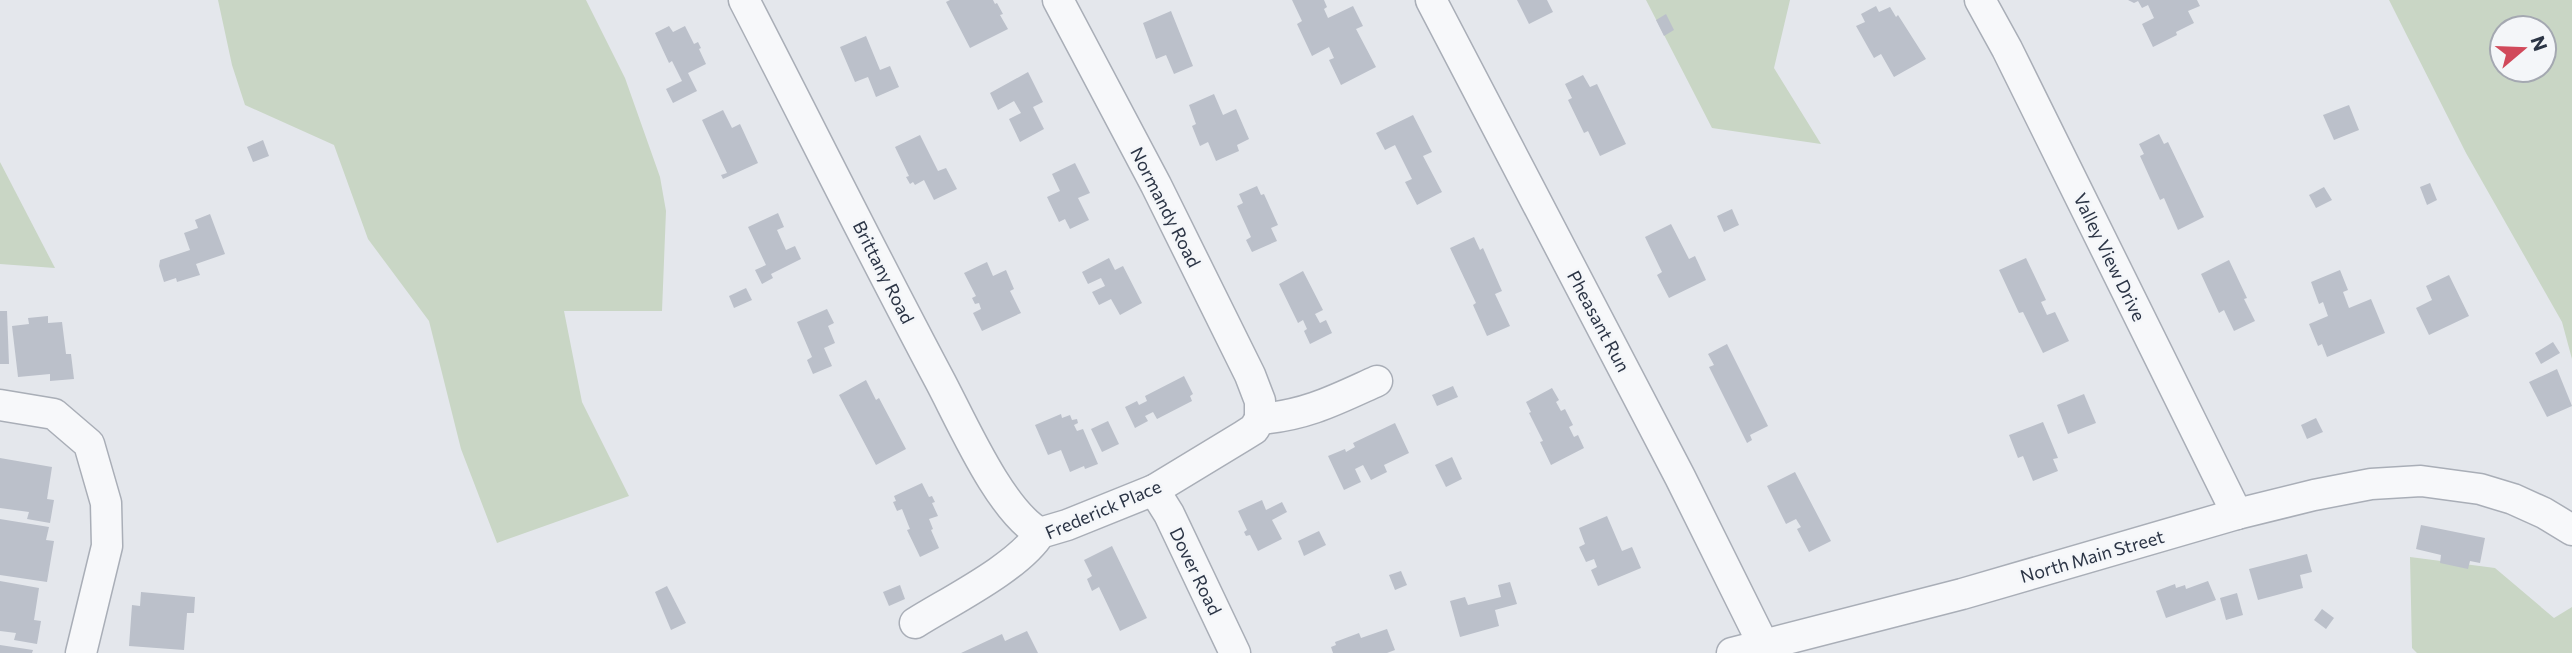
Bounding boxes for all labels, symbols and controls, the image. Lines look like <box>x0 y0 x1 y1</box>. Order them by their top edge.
north arrow <box>2488 14 2558 84</box>
text: N <box>2526 33 2553 54</box>
street label: Normandy Road <box>1126 143 1206 271</box>
street label: Valley View Drive <box>2070 189 2150 325</box>
street label: Brittany Road <box>849 217 919 327</box>
street label: Pheasant Run <box>1563 267 1635 375</box>
street label: Frederick Place <box>1042 475 1164 543</box>
street label: Dover Road <box>1165 524 1227 618</box>
street label: North Main Street <box>2018 525 2166 587</box>

